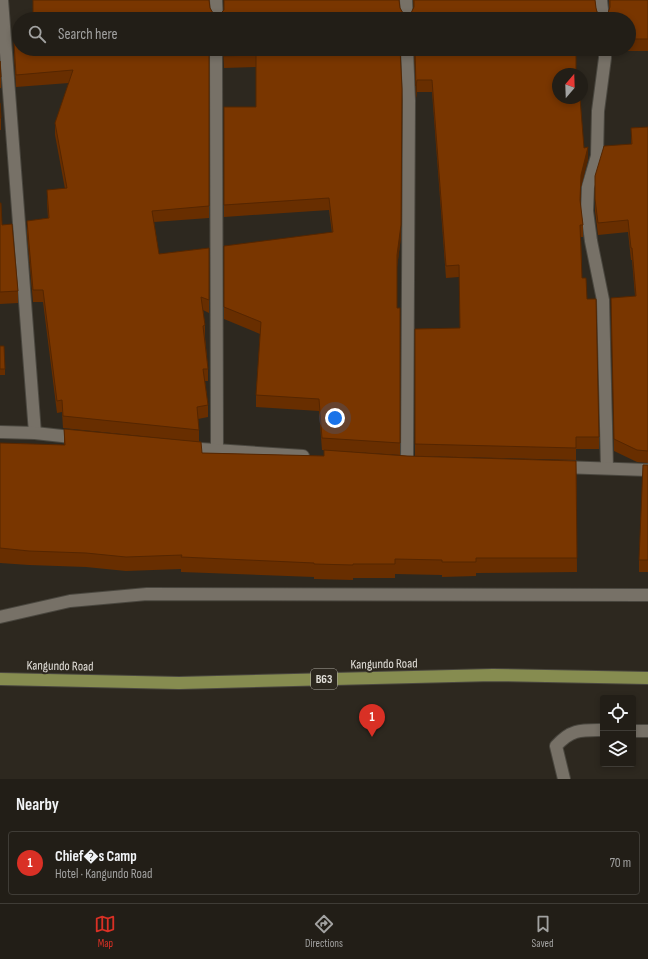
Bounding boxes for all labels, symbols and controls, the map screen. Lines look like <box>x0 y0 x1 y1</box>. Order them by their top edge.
search box <box>12 12 636 56</box>
icon: search <box>26 23 48 45</box>
text: Search here <box>58 25 118 44</box>
north arrow <box>552 68 588 104</box>
your location <box>325 408 345 428</box>
street label: Kangundo Road <box>350 655 418 673</box>
street label: Kangundo Road <box>26 657 94 675</box>
road number: B63 <box>311 669 337 689</box>
map controls <box>600 695 636 767</box>
button: locate <box>600 695 636 731</box>
pin: 1 <box>359 704 385 737</box>
button: layers <box>600 731 636 767</box>
text: Nearby <box>16 795 59 815</box>
text: Chief�s Camp <box>55 847 137 866</box>
text: 1 <box>27 855 33 871</box>
text: 70 m <box>610 855 631 871</box>
text: Hotel · Kangundo Road <box>55 866 152 882</box>
tab: Map <box>94 913 116 950</box>
tab: Directions <box>305 913 343 950</box>
tab: Saved <box>532 913 554 950</box>

